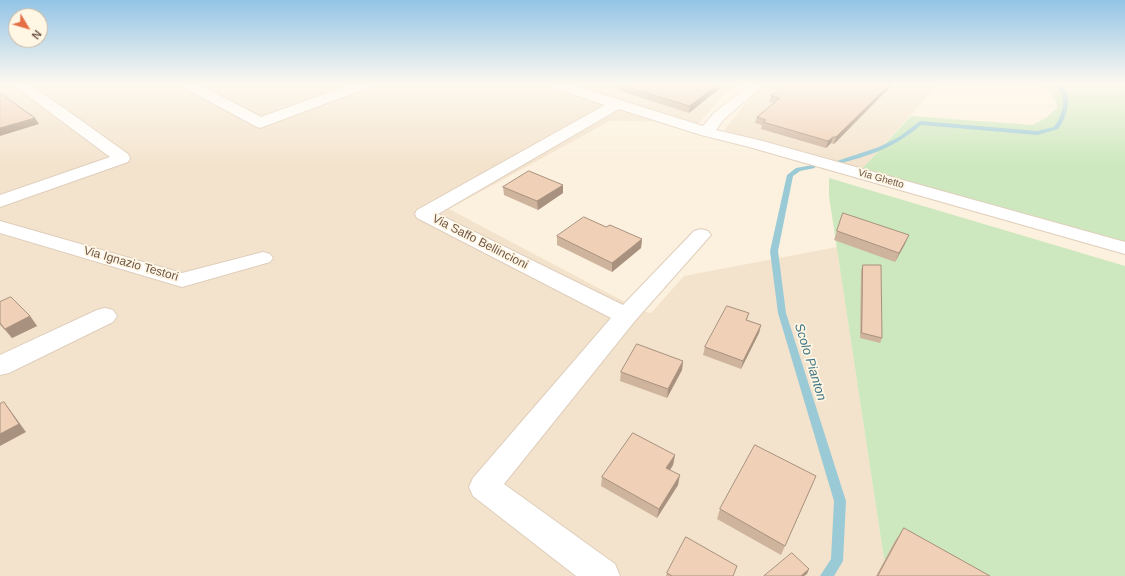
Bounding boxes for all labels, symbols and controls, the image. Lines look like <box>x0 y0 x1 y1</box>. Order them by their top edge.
north arrow <box>8 8 48 48</box>
text: N <box>29 28 44 42</box>
street label: Via Ghetto <box>857 167 905 191</box>
street label: Via Saffo Bellincioni <box>430 212 530 272</box>
street label: Via Ignazio Testori <box>82 244 180 284</box>
water label: Scolo Pianton <box>791 321 829 403</box>

